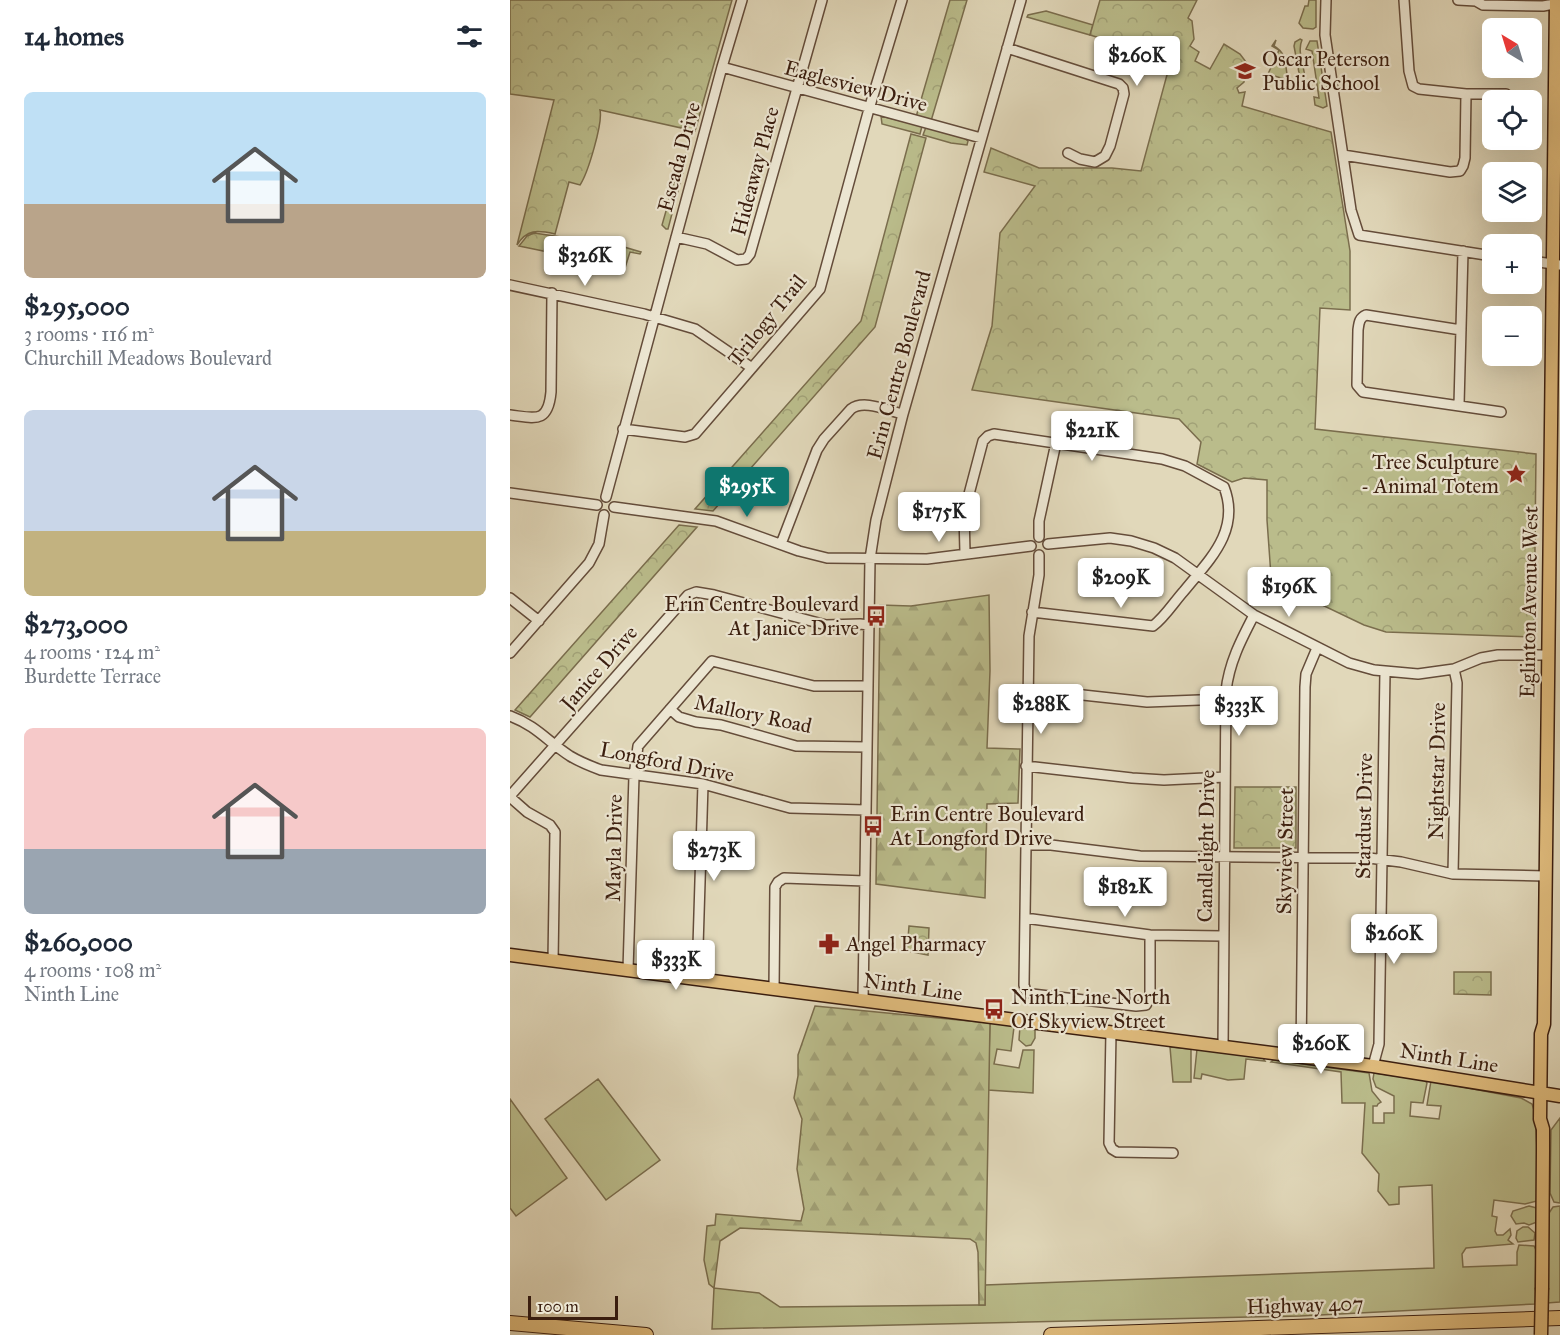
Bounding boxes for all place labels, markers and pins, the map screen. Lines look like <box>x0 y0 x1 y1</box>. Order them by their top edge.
pin: $260K <box>1095 36 1179 87</box>
place label: Oscar Peterson Public School <box>1262 46 1390 96</box>
school or university icon: Oscar Peterson Public School <box>1233 59 1257 83</box>
pin: $326K <box>543 236 627 287</box>
pin: $221K <box>1050 411 1134 462</box>
place label: Tree Sculpture - Animal Totem <box>1361 449 1499 499</box>
place icon: Tree Sculpture - Animal Totem <box>1504 462 1528 486</box>
pin: $295K <box>705 467 789 518</box>
pin: $175K <box>897 492 981 543</box>
pin: $209K <box>1079 558 1163 609</box>
pin: $196K <box>1247 567 1331 618</box>
place label: Erin Centre Boulevard At Janice Drive <box>664 591 859 641</box>
bus stop icon: Erin Centre Boulevard At Janice Drive <box>864 604 888 628</box>
pin: $288K <box>999 684 1083 735</box>
pin: $333K <box>1197 686 1281 737</box>
place label: Erin Centre Boulevard At Longford Drive <box>889 801 1085 851</box>
bus stop icon: Erin Centre Boulevard At Longford Drive <box>861 814 885 838</box>
pin: $273K <box>672 831 756 882</box>
pin: $182K <box>1083 867 1167 918</box>
pin: $260K <box>1352 914 1436 965</box>
place label: Angel Pharmacy <box>845 931 987 957</box>
pharmacy icon: Angel Pharmacy <box>817 932 841 956</box>
pin: $333K <box>634 940 718 991</box>
place label: Ninth Line North Of Skyview Street <box>1011 984 1171 1034</box>
bus stop icon: Ninth Line North Of Skyview Street <box>982 997 1006 1021</box>
pin: $260K <box>1279 1024 1363 1075</box>

